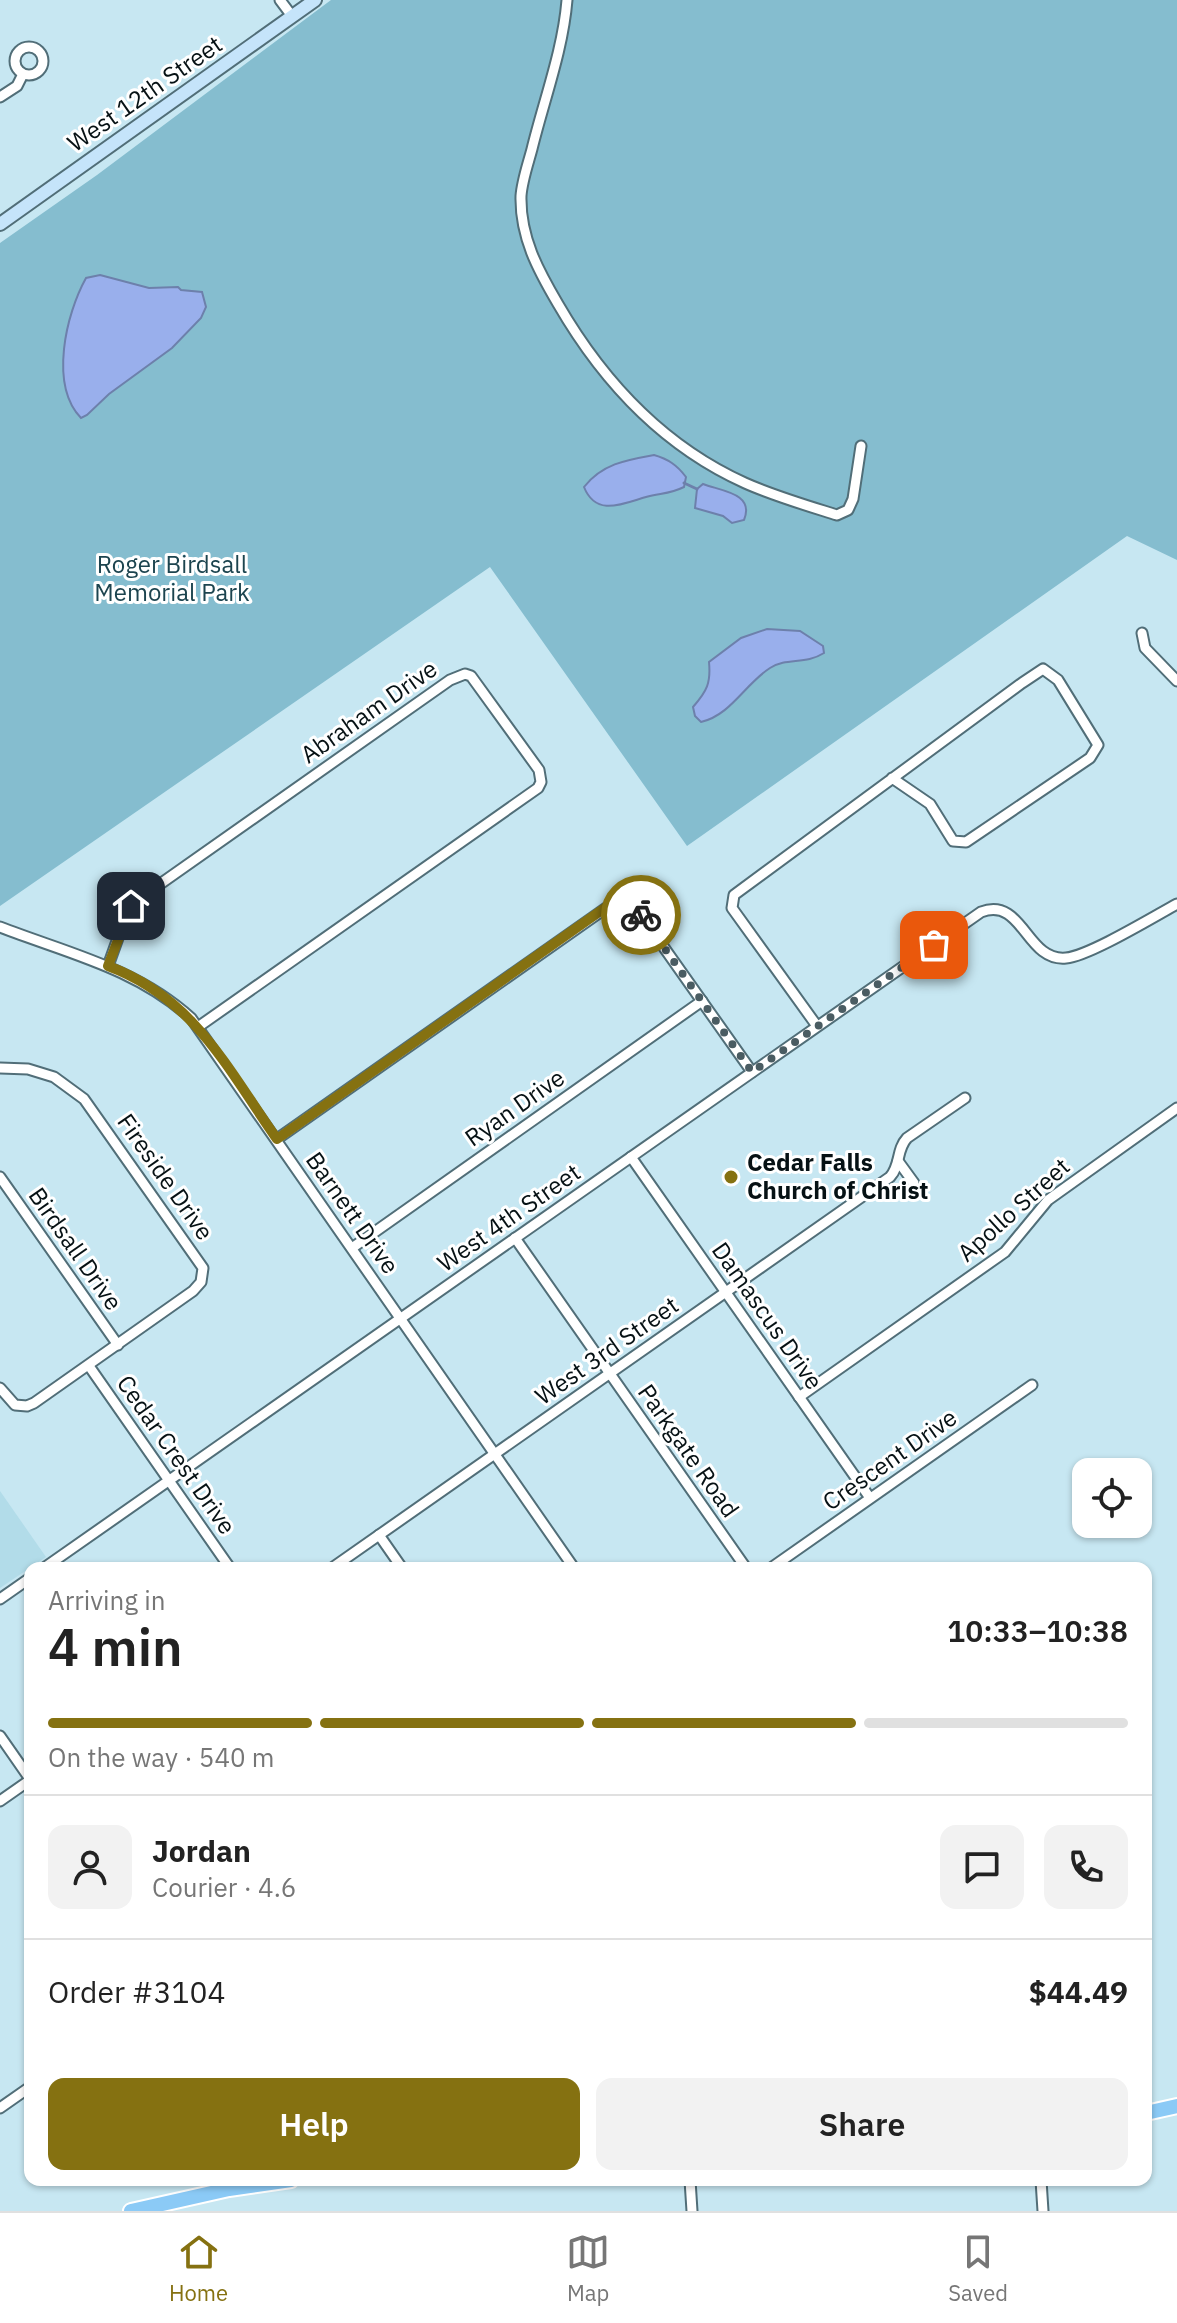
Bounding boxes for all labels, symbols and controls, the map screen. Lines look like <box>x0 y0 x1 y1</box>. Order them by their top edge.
street label: West 12th Street <box>61 28 228 159</box>
park label: Roger Birdsall Memorial Park <box>94 548 250 608</box>
street label: Abraham Drive <box>294 652 443 770</box>
pin <box>97 872 165 940</box>
courier <box>601 875 681 955</box>
icon: home <box>109 884 153 928</box>
icon: bike <box>619 893 663 937</box>
pin <box>900 911 968 979</box>
icon: bag <box>912 923 956 967</box>
street label: Ryan Drive <box>458 1061 571 1153</box>
street label: Fireside Drive <box>110 1107 221 1246</box>
street label: Barnett Drive <box>299 1145 407 1280</box>
place label: Cedar Falls Church of Christ <box>747 1146 929 1206</box>
street label: Apollo Street <box>950 1150 1076 1268</box>
street label: West 4th Street <box>431 1156 586 1278</box>
marker: Cedar Falls Church of Christ <box>722 1168 740 1186</box>
street label: Birdsall Drive <box>22 1181 130 1316</box>
street label: Damascus Drive <box>705 1235 831 1396</box>
street label: West 3rd Street <box>528 1289 685 1412</box>
street label: Cedar Crest Drive <box>110 1369 244 1540</box>
street label: Parkgate Road <box>631 1377 747 1524</box>
street label: Crescent Drive <box>816 1401 963 1517</box>
map controls <box>1072 1458 1152 1538</box>
button: locate <box>1072 1458 1152 1538</box>
text: Arriving in <box>48 1583 165 1617</box>
text: 10:33–10:38 <box>947 1611 1128 1650</box>
text: 4 min <box>48 1613 183 1680</box>
text: On the way · 540 m <box>48 1740 274 1774</box>
button: person <box>48 1825 132 1909</box>
button: chat <box>940 1825 1024 1909</box>
button: phone <box>1044 1825 1128 1909</box>
text: Jordan <box>152 1831 251 1870</box>
text: Courier · 4.6 <box>152 1870 296 1904</box>
text: Order #3104 <box>48 1972 225 2011</box>
text: $44.49 <box>1029 1972 1128 2011</box>
button: Help <box>48 2078 580 2170</box>
button: Share <box>596 2078 1128 2170</box>
tab: Home <box>169 2230 228 2307</box>
tab: Map <box>566 2230 610 2307</box>
tab: Saved <box>948 2230 1008 2307</box>

